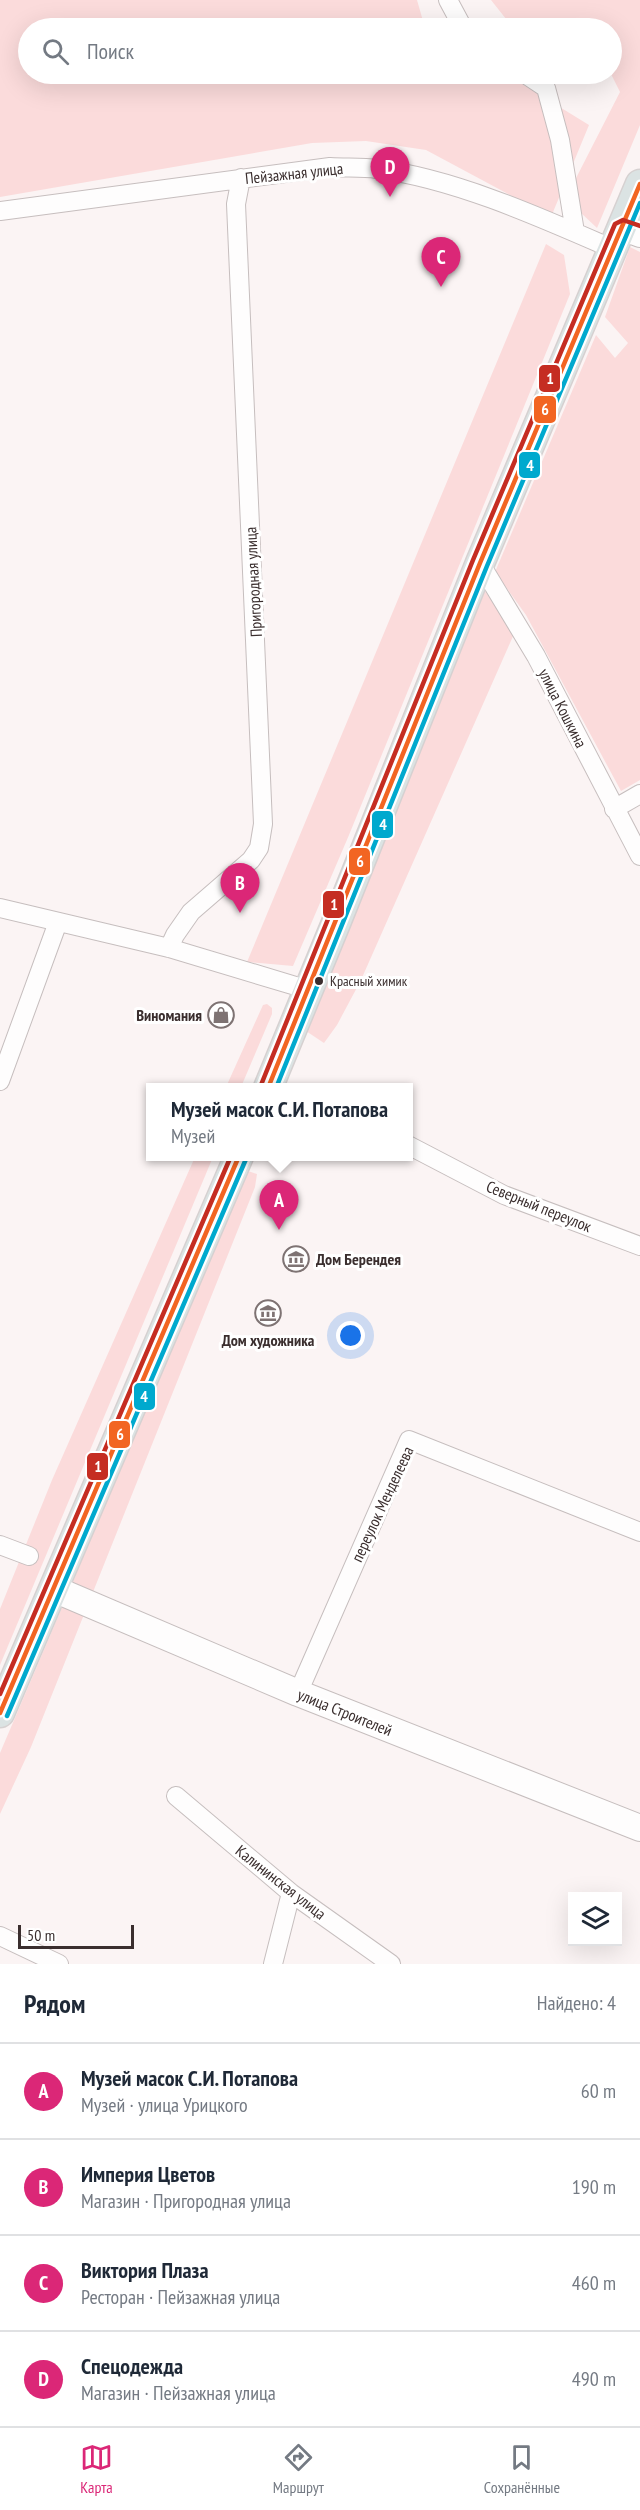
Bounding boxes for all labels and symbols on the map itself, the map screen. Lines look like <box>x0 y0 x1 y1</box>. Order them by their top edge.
pin: D <box>370 148 410 197</box>
street label: Пейзажная улица <box>244 158 344 188</box>
pin: C <box>422 238 460 287</box>
line badge: 1 <box>538 364 561 393</box>
text: 1 <box>546 368 554 388</box>
line badge: 6 <box>533 395 557 424</box>
text: 6 <box>541 399 549 419</box>
line badge: 4 <box>518 451 541 479</box>
text: 4 <box>526 455 534 475</box>
street label: Пригородная улица <box>240 526 266 638</box>
street label: улица Кошкина <box>534 665 592 751</box>
line badge: 4 <box>371 810 394 839</box>
text: 4 <box>379 814 387 834</box>
line badge: 6 <box>348 847 371 876</box>
text: 6 <box>356 851 364 871</box>
pin: B <box>220 864 260 913</box>
line badge: 1 <box>322 890 345 919</box>
text: 1 <box>330 894 338 914</box>
place label: Красный химик <box>330 972 408 990</box>
marker: Красный химик <box>313 975 325 987</box>
shop icon: Виномания <box>206 1000 236 1030</box>
place label: Виномания <box>136 1005 202 1025</box>
street label: Северный переулок <box>483 1176 595 1237</box>
pin: A <box>260 1180 298 1230</box>
museum icon: Дом Берендея <box>281 1244 311 1274</box>
place label: Дом Берендея <box>316 1249 401 1269</box>
museum icon: Дом художника <box>253 1298 283 1328</box>
your location <box>336 1321 365 1350</box>
place label: Дом художника <box>222 1330 315 1350</box>
line badge: 4 <box>133 1382 156 1411</box>
text: 4 <box>140 1386 148 1406</box>
line badge: 6 <box>108 1420 131 1449</box>
text: 6 <box>116 1424 124 1444</box>
street label: переулок Менделеева <box>346 1443 418 1565</box>
line badge: 1 <box>86 1452 109 1481</box>
text: 1 <box>94 1456 102 1476</box>
street label: улица Строителей <box>295 1684 395 1740</box>
street label: Калининская улица <box>232 1840 330 1924</box>
scale bar <box>18 1922 134 1950</box>

